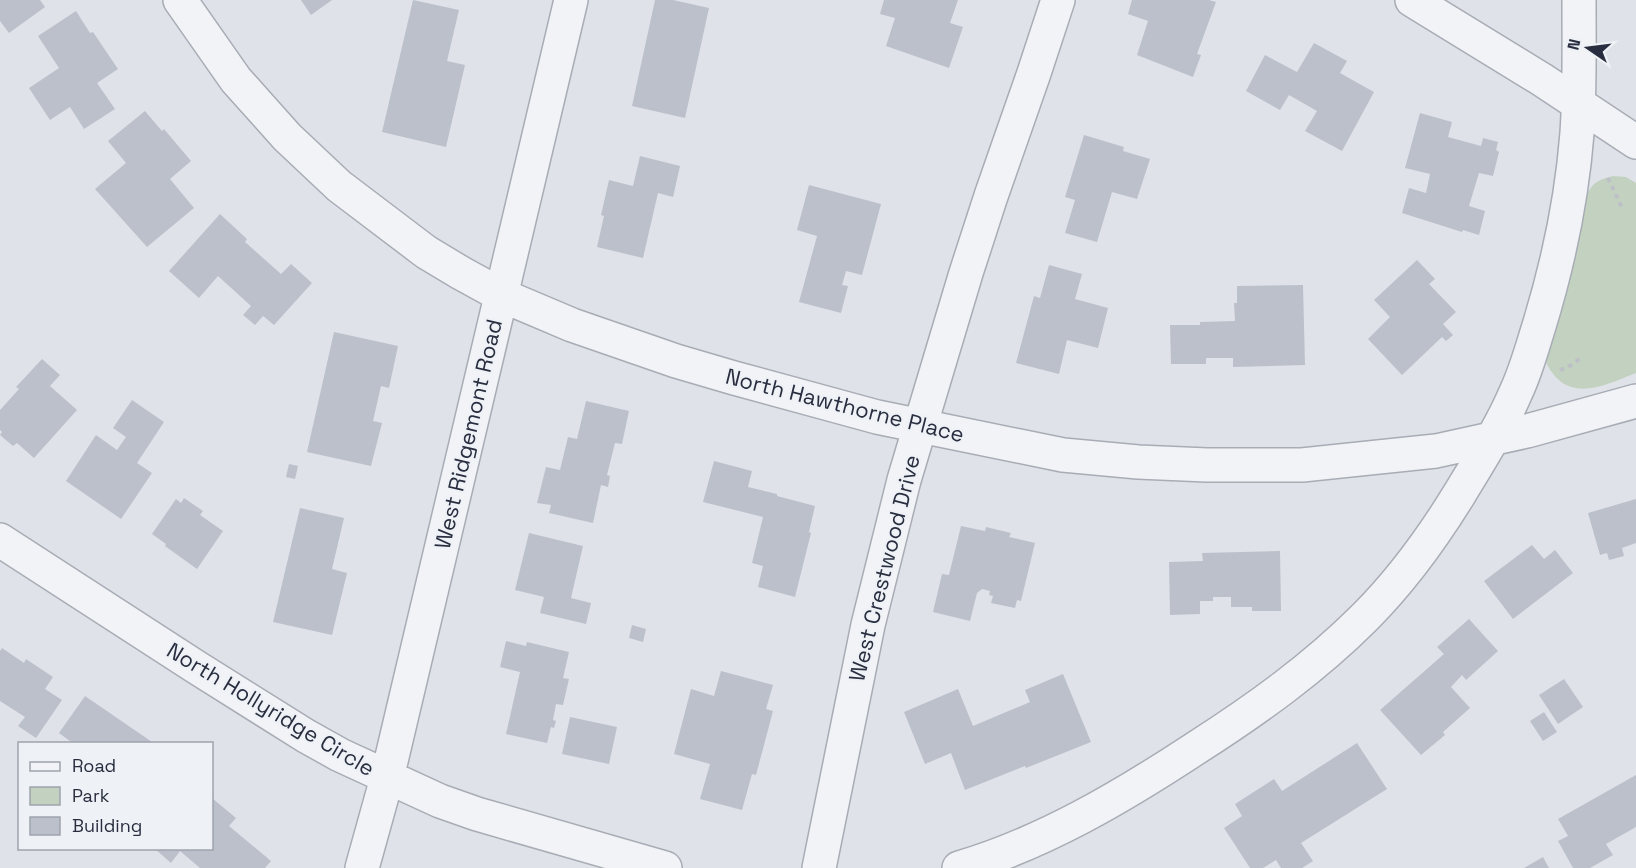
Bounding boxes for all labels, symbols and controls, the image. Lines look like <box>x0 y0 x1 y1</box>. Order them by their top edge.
north arrow <box>1558 18 1618 78</box>
text: N <box>1562 37 1585 52</box>
street label: West Ridgemont Road <box>428 316 508 552</box>
street label: North Hawthorne Place <box>723 362 967 448</box>
street label: West Crestwood Drive <box>842 452 926 684</box>
street label: North Hollyridge Circle <box>162 636 380 782</box>
legend <box>18 742 213 850</box>
text: Road <box>72 754 116 777</box>
text: Park <box>72 784 110 807</box>
text: Building <box>72 814 142 837</box>

